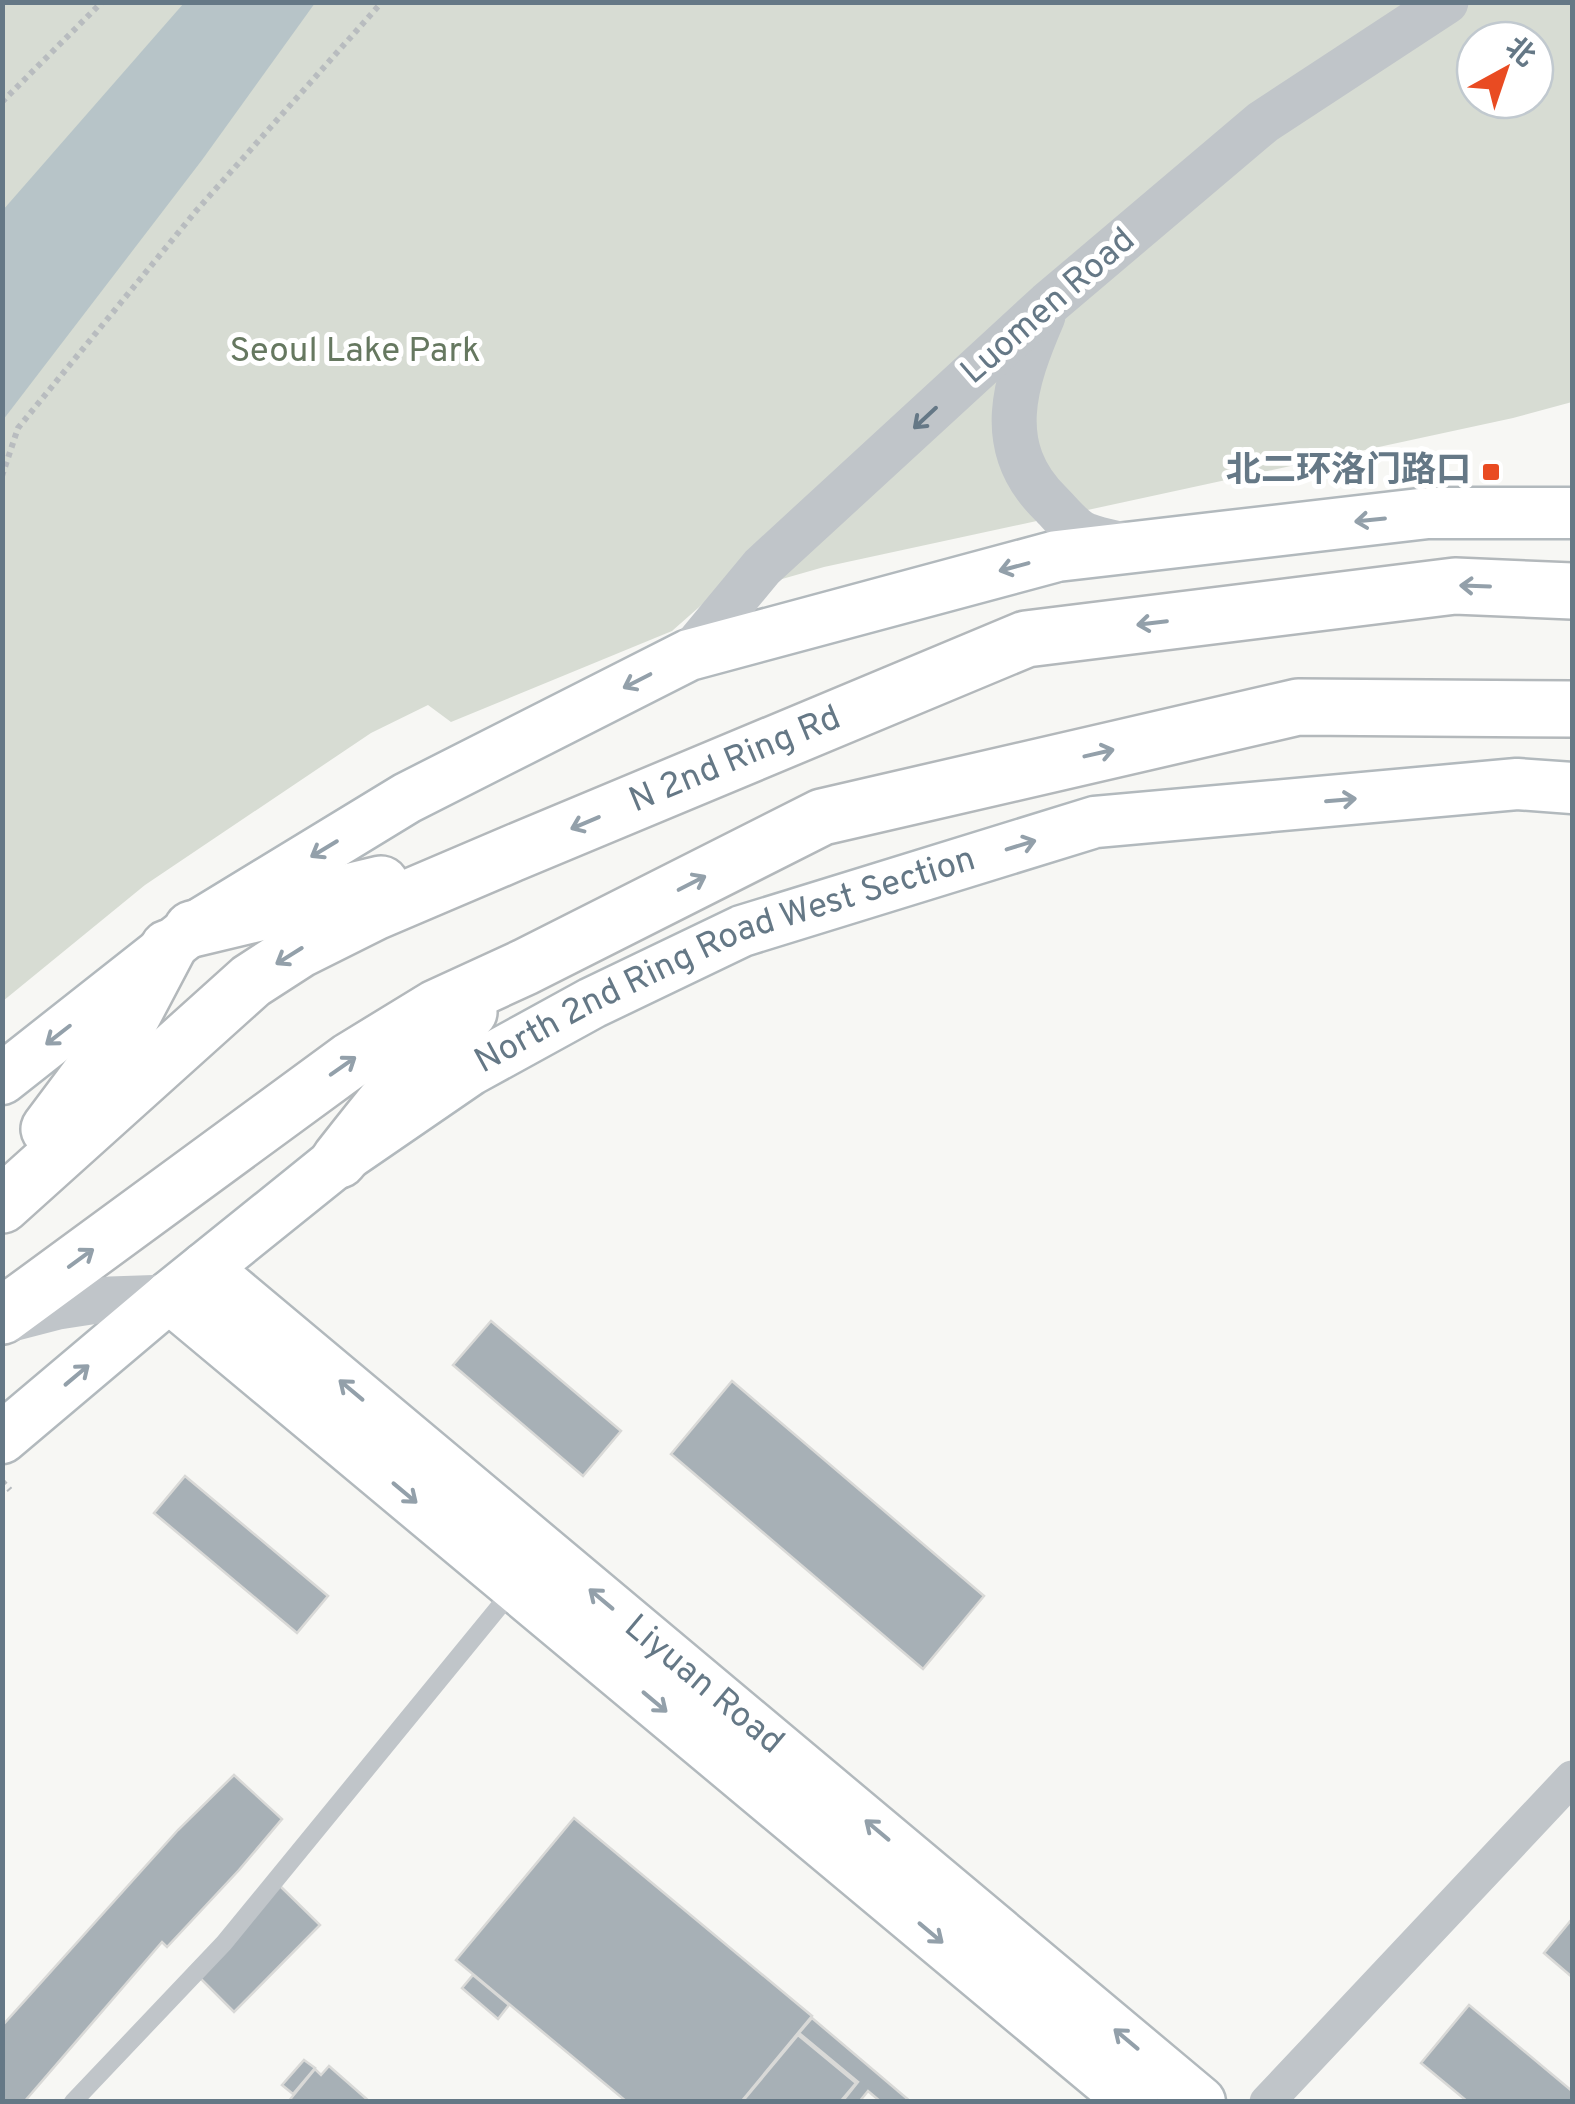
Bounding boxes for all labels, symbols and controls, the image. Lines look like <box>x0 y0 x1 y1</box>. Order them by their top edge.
north arrow <box>1455 20 1555 120</box>
text: 北 <box>1497 30 1541 76</box>
street label: Luomen Road <box>953 219 1145 395</box>
park label: Seoul Lake Park <box>229 330 481 374</box>
one-way arrow <box>913 406 938 429</box>
place label: 北二环洛门路口 <box>1226 450 1471 494</box>
marker: 北二环洛门路口 <box>1480 461 1502 483</box>
one-way arrow <box>1355 511 1387 530</box>
one-way arrow <box>999 559 1030 578</box>
one-way arrow <box>1460 577 1492 596</box>
one-way arrow <box>1137 615 1169 633</box>
one-way arrow <box>622 672 652 691</box>
street label: N 2nd Ring Rd <box>623 697 848 824</box>
one-way arrow <box>1082 743 1114 761</box>
one-way arrow <box>1325 790 1357 809</box>
one-way arrow <box>570 815 601 833</box>
one-way arrow <box>1004 835 1036 853</box>
street label: North 2nd Ring Road West Section <box>468 838 981 1085</box>
one-way arrow <box>310 839 339 859</box>
one-way arrow <box>677 873 707 892</box>
one-way arrow <box>275 946 304 967</box>
one-way arrow <box>45 1024 72 1045</box>
one-way arrow <box>329 1056 356 1077</box>
one-way arrow <box>67 1248 94 1269</box>
one-way arrow <box>63 1364 89 1386</box>
one-way arrow <box>339 1380 365 1402</box>
one-way arrow <box>392 1482 418 1504</box>
one-way arrow <box>588 1588 614 1610</box>
street label: Liyuan Road <box>614 1606 792 1765</box>
one-way arrow <box>641 1690 667 1712</box>
one-way arrow <box>864 1819 890 1841</box>
one-way arrow <box>917 1921 943 1943</box>
one-way arrow <box>1113 2028 1139 2050</box>

